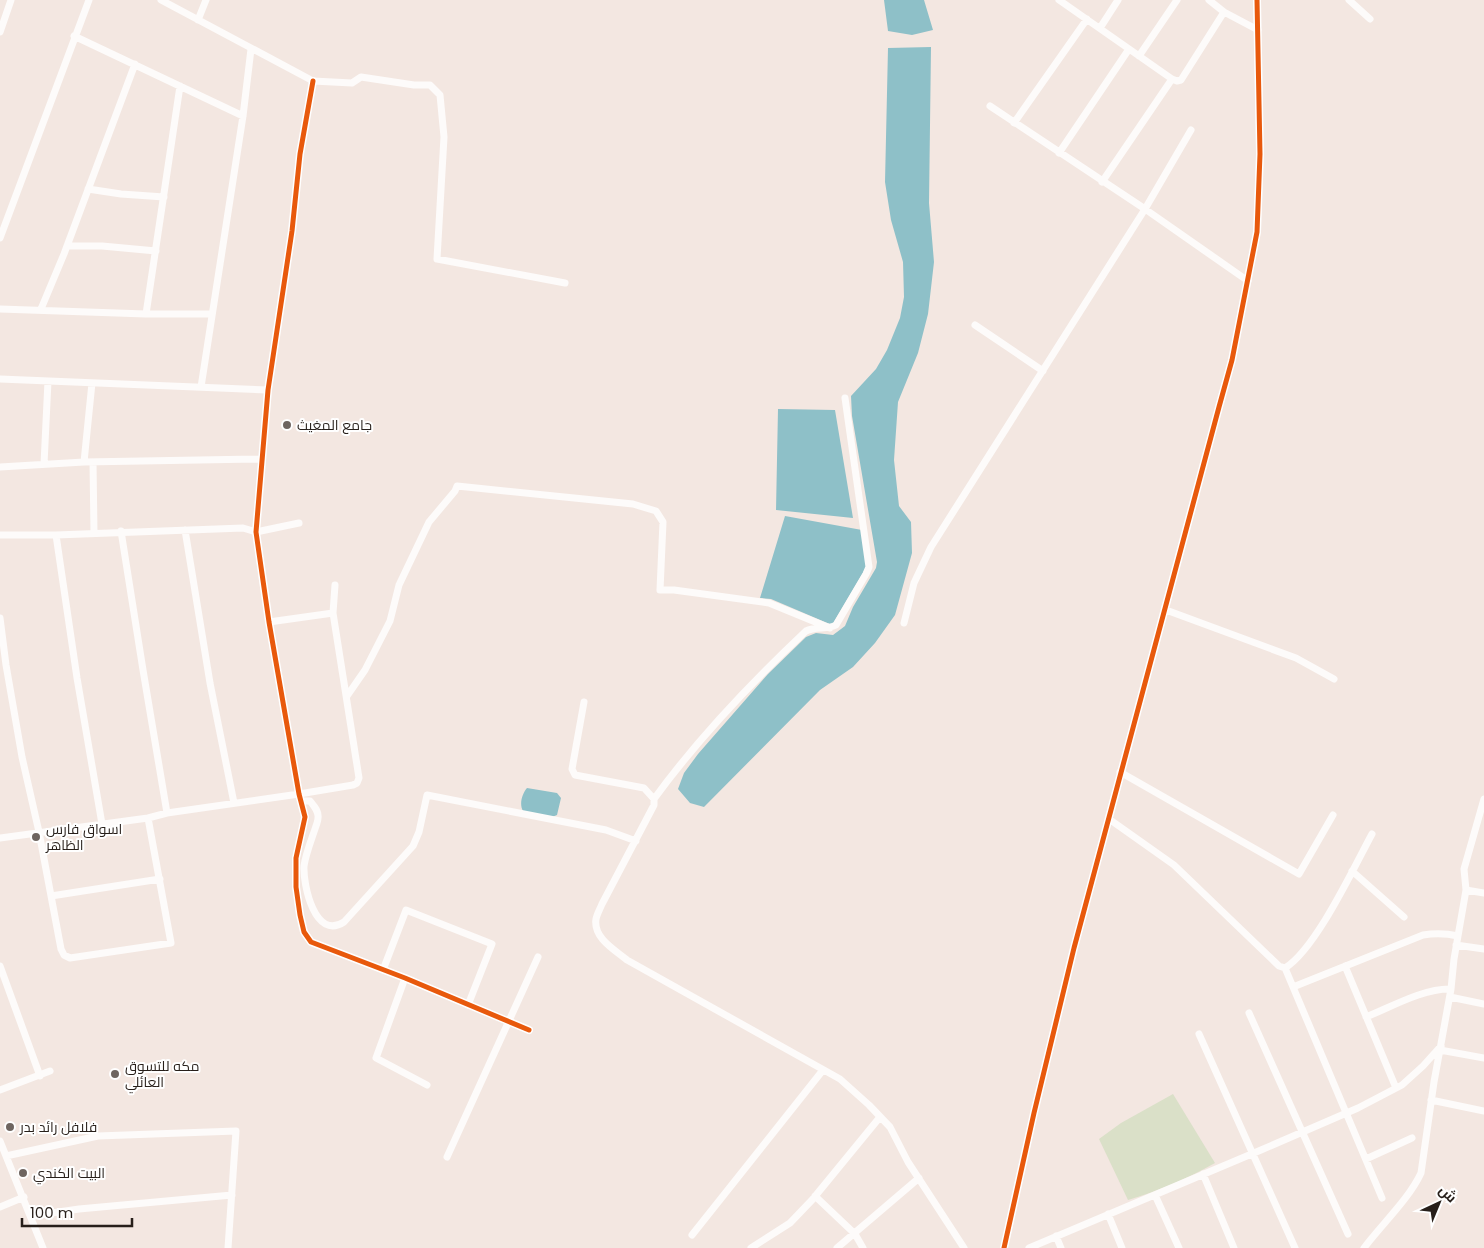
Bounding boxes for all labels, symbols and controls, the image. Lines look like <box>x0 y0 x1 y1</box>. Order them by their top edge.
place label: جامع المغيث <box>297 415 372 435</box>
marker: جامع المغيث <box>281 419 293 431</box>
place label: اسواق فارس الظاهر <box>45 819 122 855</box>
marker: اسواق فارس الظاهر <box>30 831 42 843</box>
place label: مكه للتسوق العائلي <box>125 1056 200 1094</box>
marker: مكه للتسوق العائلي <box>109 1068 121 1080</box>
place label: فلافل رائد بدر <box>19 1117 97 1137</box>
marker: فلافل رائد بدر <box>4 1121 16 1133</box>
place label: البيت الكندي <box>33 1163 105 1185</box>
marker: البيت الكندي <box>17 1167 29 1179</box>
north arrow <box>1414 1178 1464 1228</box>
text: ش <box>1435 1180 1461 1207</box>
scale bar <box>22 1196 132 1228</box>
text: 100 m <box>30 1202 73 1223</box>

